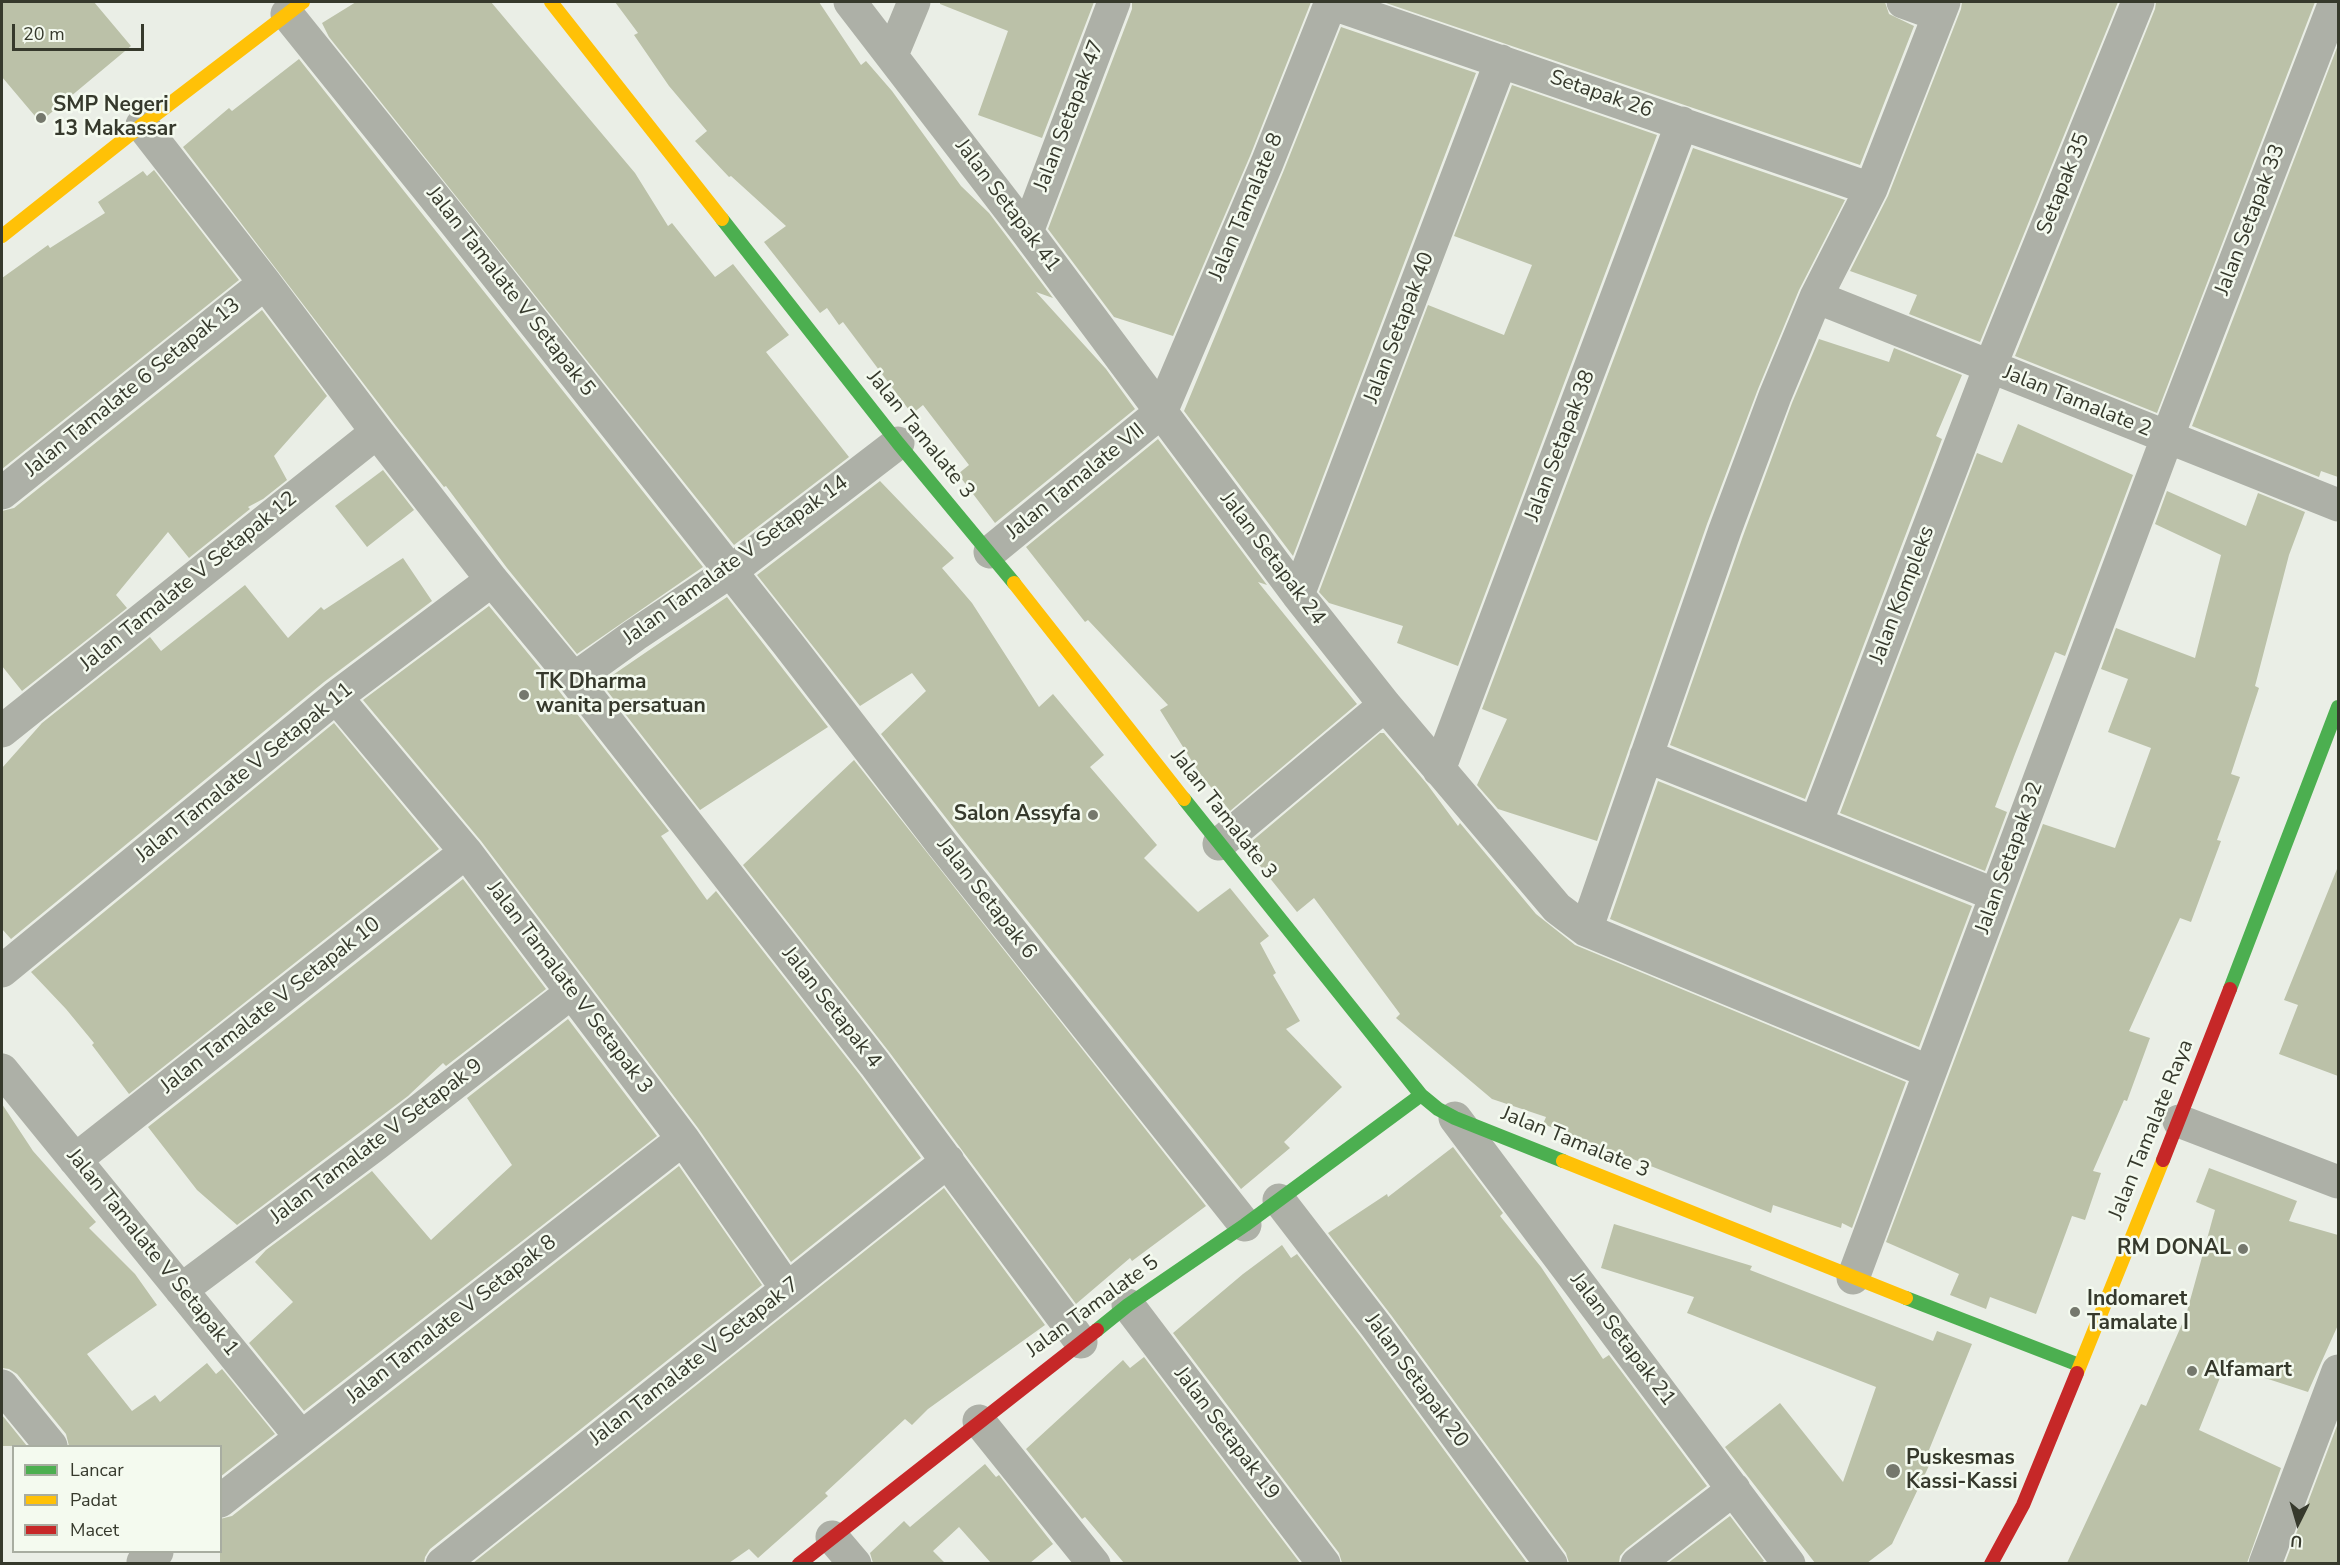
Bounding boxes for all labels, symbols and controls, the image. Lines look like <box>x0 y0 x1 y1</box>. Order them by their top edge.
scale bar <box>15 12 147 50</box>
text: 20 m <box>23 22 65 46</box>
street label: Jalan Setapak 47 <box>1030 37 1110 195</box>
street label: Setapak 26 <box>1546 66 1656 124</box>
place label: SMP Negeri 13 Makassar <box>53 93 176 143</box>
marker: SMP Negeri 13 Makassar <box>34 111 48 125</box>
street label: Jalan Tamalate 8 <box>1205 130 1289 284</box>
street label: Setapak 35 <box>2032 130 2096 238</box>
street label: Jalan Setapak 41 <box>949 135 1065 277</box>
street label: Jalan Setapak 33 <box>2211 141 2291 299</box>
street label: Jalan Tamalate V Setapak 5 <box>420 182 600 402</box>
street label: Jalan Setapak 40 <box>1360 249 1440 407</box>
street label: Jalan Tamalate 6 Setapak 13 <box>20 293 246 483</box>
street label: Jalan Tamalate 2 <box>1999 361 2155 443</box>
street label: Jalan Tamalate 3 <box>861 366 979 504</box>
street label: Jalan Setapak 38 <box>1521 367 1601 525</box>
street label: Jalan Tamalate VII <box>1002 419 1150 545</box>
street label: Jalan Tamalate V Setapak 14 <box>619 471 853 651</box>
street label: Jalan Tamalate V Setapak 12 <box>75 487 303 677</box>
street label: Jalan Setapak 24 <box>1214 488 1330 630</box>
street label: Jalan Kompleks <box>1865 523 1941 667</box>
place label: TK Dharma wanita persatuan <box>536 670 706 720</box>
street label: Jalan Tamalate V Setapak 11 <box>131 678 359 868</box>
marker: TK Dharma wanita persatuan <box>517 688 531 702</box>
street label: Jalan Tamalate 3 <box>1165 745 1281 885</box>
street label: Jalan Setapak 32 <box>1971 779 2049 937</box>
place label: Salon Assyfa <box>954 802 1081 828</box>
marker: Salon Assyfa <box>1086 808 1100 822</box>
street label: Jalan Setapak 6 <box>931 833 1041 965</box>
street label: Jalan Tamalate V Setapak 3 <box>481 877 657 1099</box>
street label: Jalan Tamalate V Setapak 10 <box>156 912 386 1100</box>
street label: Jalan Setapak 4 <box>776 942 886 1074</box>
street label: Jalan Tamalate Raya <box>2104 1036 2200 1224</box>
street label: Jalan Tamalate V Setapak 9 <box>266 1054 488 1230</box>
street label: Jalan Tamalate 3 <box>1497 1102 1653 1184</box>
street label: Jalan Tamalate V Setapak 1 <box>61 1144 243 1362</box>
street label: Jalan Tamalate V Setapak 8 <box>342 1230 562 1410</box>
place label: RM DONAL <box>2117 1236 2231 1262</box>
marker: RM DONAL <box>2236 1242 2250 1256</box>
street label: Jalan Tamalate 5 <box>1022 1250 1164 1364</box>
street label: Jalan Setapak 21 <box>1564 1269 1680 1411</box>
street label: Jalan Tamalate V Setapak 7 <box>585 1272 805 1452</box>
place label: Indomaret Tamalate I <box>2087 1287 2189 1337</box>
marker: Indomaret Tamalate I <box>2068 1305 2082 1319</box>
street label: Jalan Setapak 20 <box>1359 1309 1473 1453</box>
place label: Alfamart <box>2204 1358 2292 1384</box>
street label: Jalan Setapak 19 <box>1168 1363 1284 1505</box>
marker: Alfamart <box>2185 1364 2199 1378</box>
legend <box>12 1445 222 1553</box>
place label: Puskesmas Kassi-Kassi <box>1906 1446 2018 1496</box>
text: Lancar <box>70 1458 124 1482</box>
marker: Puskesmas Kassi-Kassi <box>1884 1462 1902 1480</box>
text: Padat <box>70 1488 117 1512</box>
north arrow <box>2268 1493 2328 1553</box>
text: Macet <box>70 1518 119 1542</box>
text: U <box>2290 1529 2303 1552</box>

